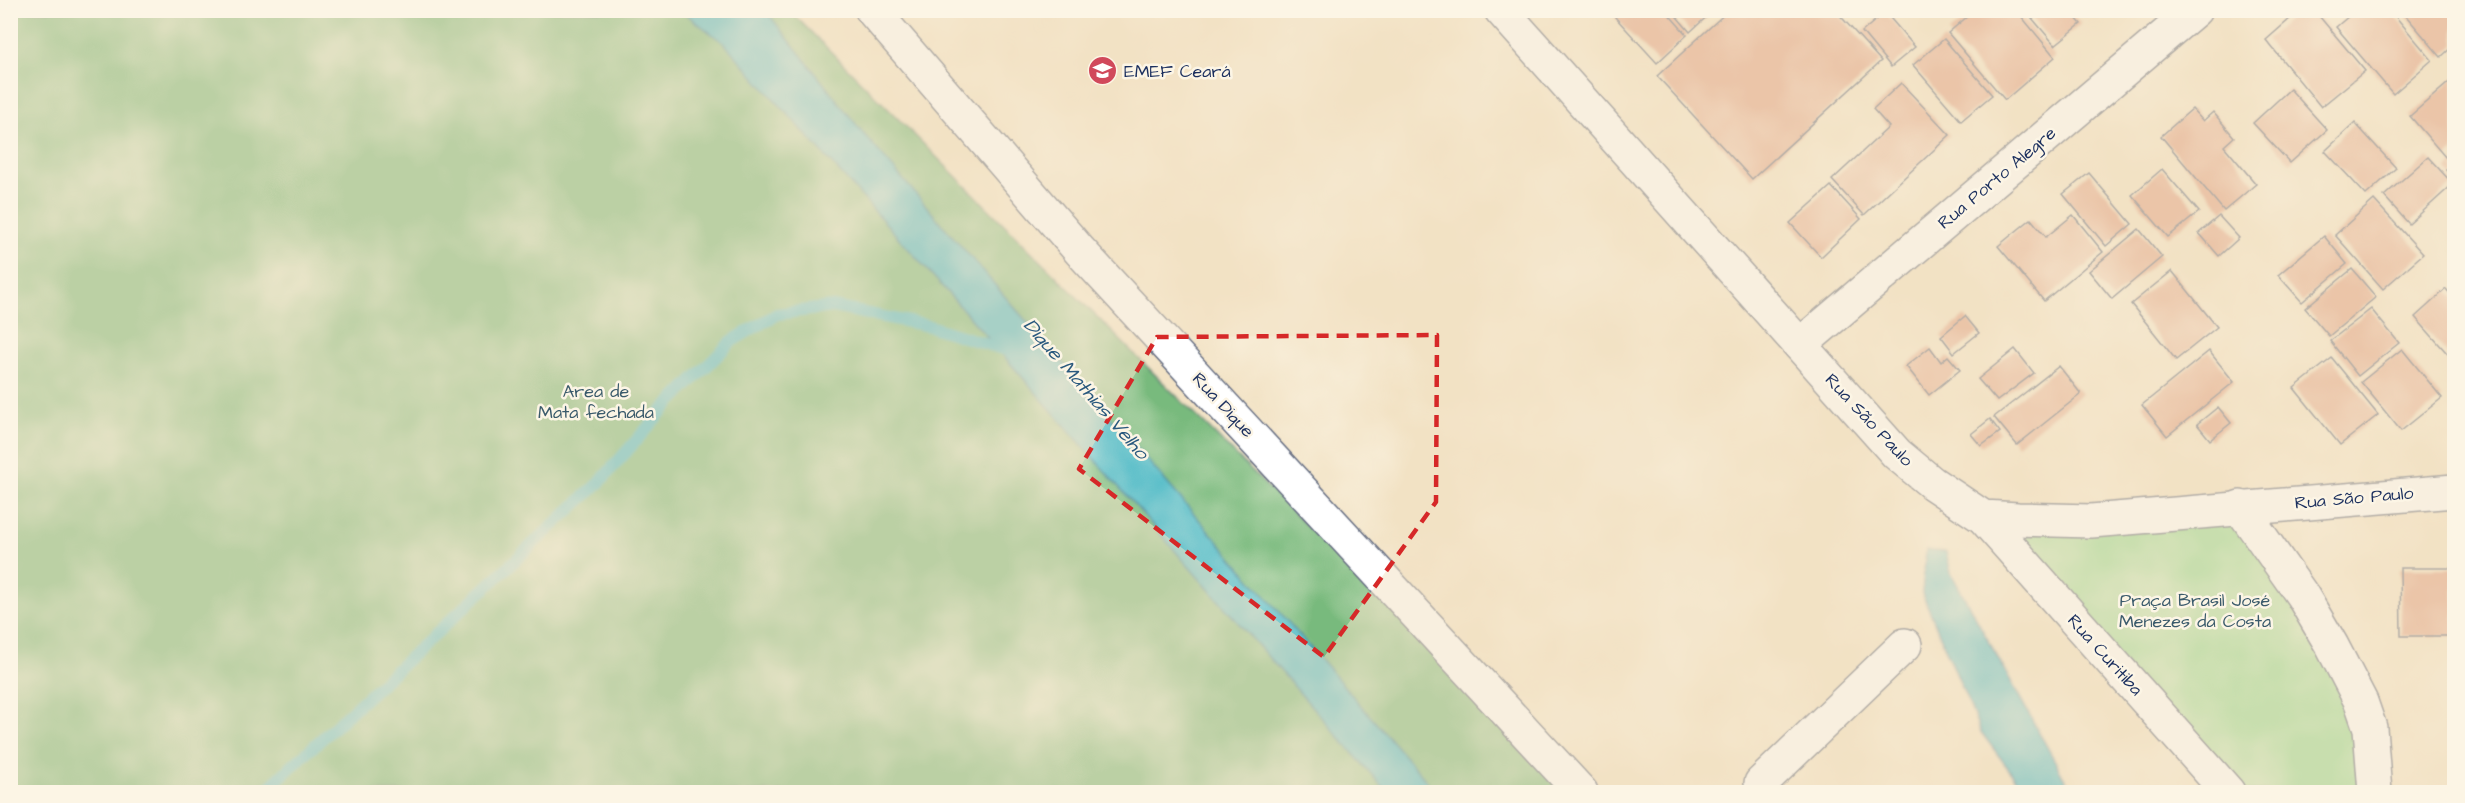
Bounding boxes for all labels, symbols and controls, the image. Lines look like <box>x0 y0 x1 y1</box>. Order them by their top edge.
school or university icon: EMEF Ceará <box>1087 55 1119 87</box>
place label: EMEF Ceará <box>1124 59 1231 84</box>
street label: Rua Porto Alegre <box>1932 121 2062 236</box>
water label: Dique Mathias Velho <box>1017 312 1156 467</box>
street label: Rua Dique <box>1186 367 1260 443</box>
street label: Rua São Paulo <box>1819 368 1919 472</box>
park label: Area de Mata fechada <box>538 379 654 425</box>
street label: Rua São Paulo <box>2294 480 2414 516</box>
park label: Praça Brasil José Menezes da Costa <box>2119 588 2271 634</box>
street label: Rua Curitiba <box>2062 609 2148 701</box>

